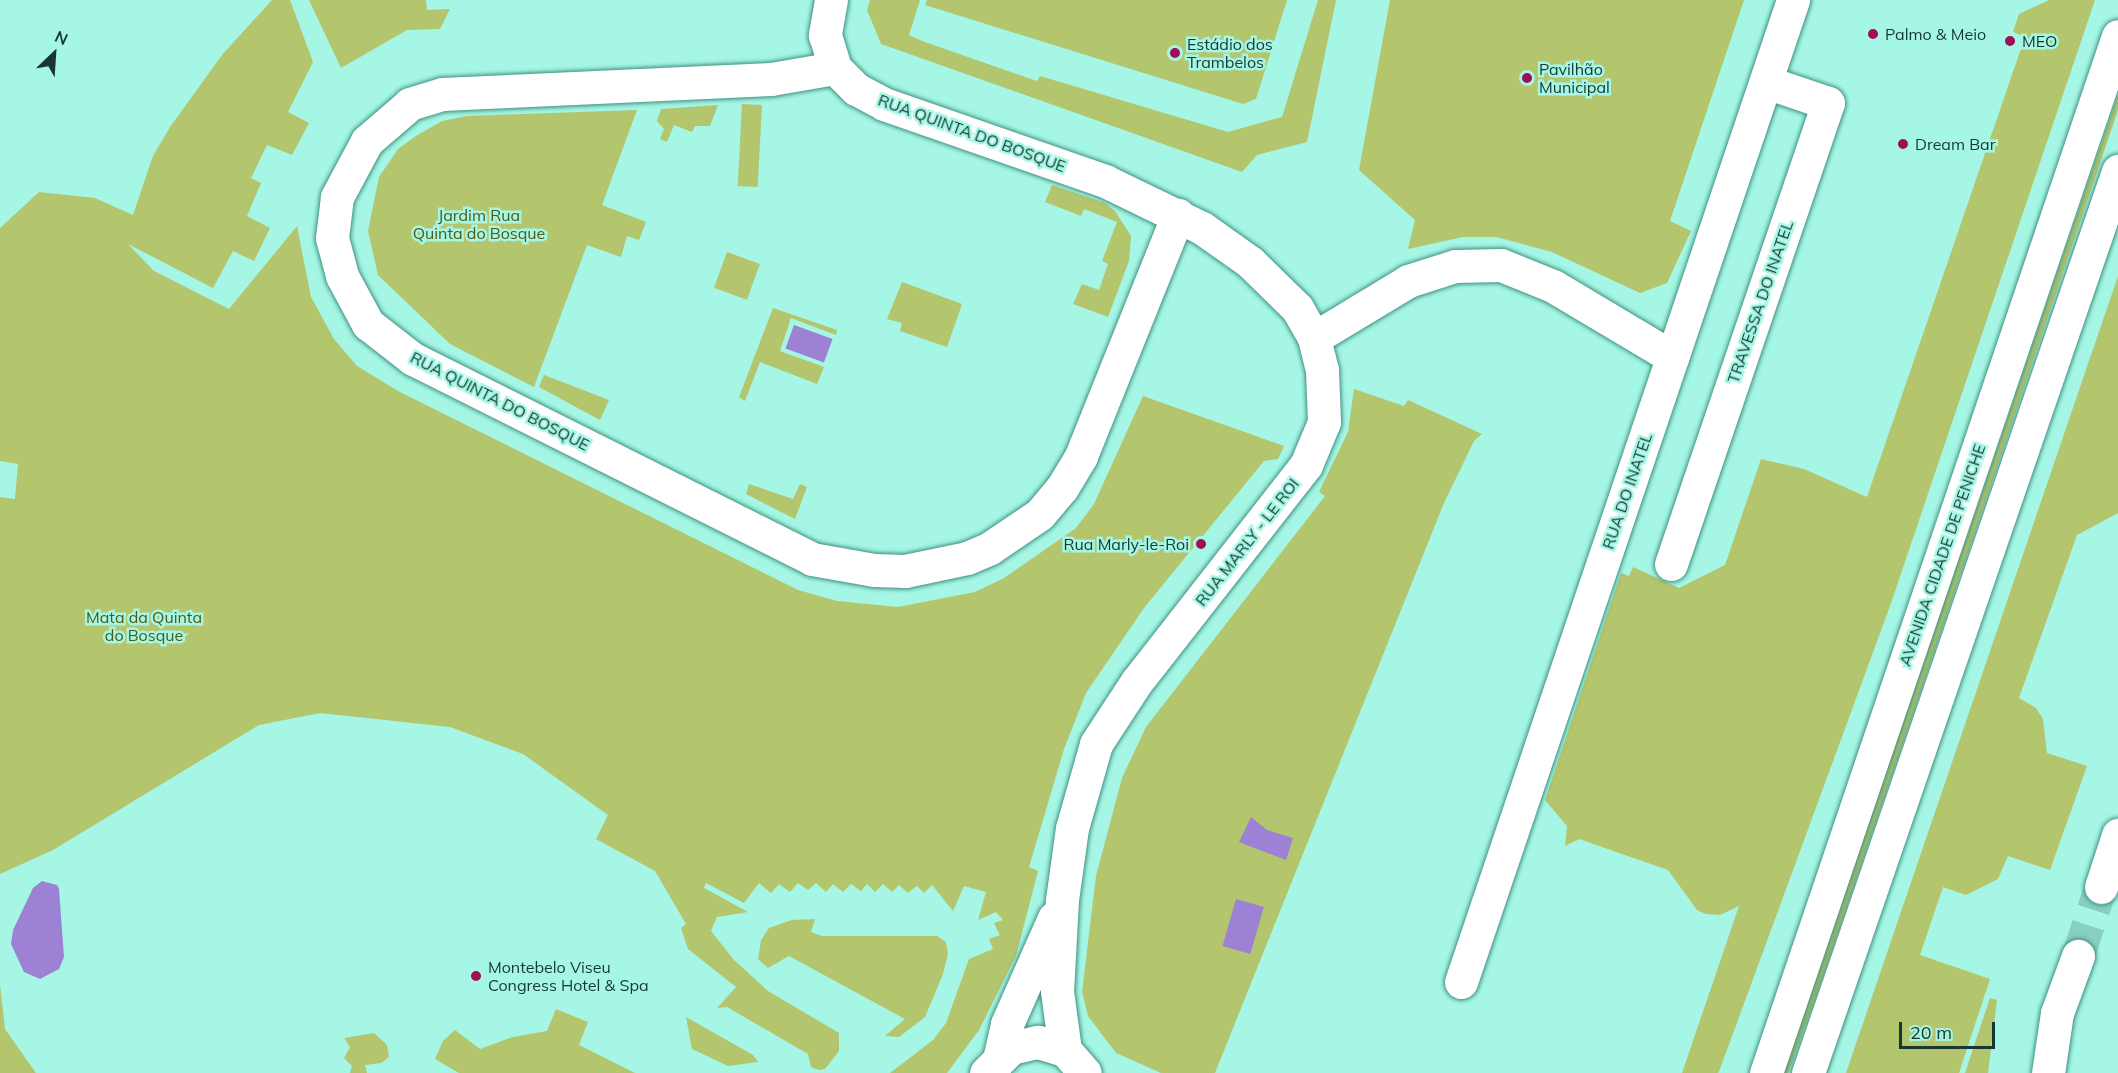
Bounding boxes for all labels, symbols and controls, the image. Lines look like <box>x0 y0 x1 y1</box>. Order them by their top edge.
north arrow <box>24 24 84 84</box>
place label: Palmo & Meio <box>1885 24 1986 44</box>
text: N <box>52 26 71 49</box>
marker: Palmo & Meio <box>1866 27 1880 41</box>
place label: MEO <box>2022 31 2057 51</box>
place label: Estádio dos Trambelos <box>1187 34 1273 72</box>
marker: MEO <box>2003 34 2017 48</box>
marker: Estádio dos Trambelos <box>1168 46 1182 60</box>
place label: Pavilhão Municipal <box>1539 59 1610 97</box>
marker: Pavilhão Municipal <box>1520 71 1534 85</box>
street label: RUA QUINTA DO BOSQUE <box>876 90 1068 176</box>
place label: Dream Bar <box>1915 134 1995 154</box>
marker: Dream Bar <box>1896 137 1910 151</box>
park label: Jardim Rua Quinta do Bosque <box>413 205 545 243</box>
street label: TRAVESSA DO INATEL <box>1723 218 1797 386</box>
street label: RUA QUINTA DO BOSQUE <box>407 347 593 455</box>
street label: RUA DO INATEL <box>1598 430 1656 552</box>
street label: AVENIDA CIDADE DE PENICHE <box>1895 442 1989 668</box>
street label: RUA MARLY - LE ROI <box>1191 474 1303 610</box>
place label: Rua Marly-le-Roi <box>1064 534 1189 554</box>
marker: Rua Marly-le-Roi <box>1194 537 1208 551</box>
park label: Mata da Quinta do Bosque <box>86 607 202 645</box>
place label: Montebelo Viseu Congress Hotel & Spa <box>488 957 649 995</box>
marker: Montebelo Viseu Congress Hotel & Spa <box>469 969 483 983</box>
scale bar <box>1902 1010 1998 1048</box>
text: 20 m <box>1910 1021 1952 1044</box>

